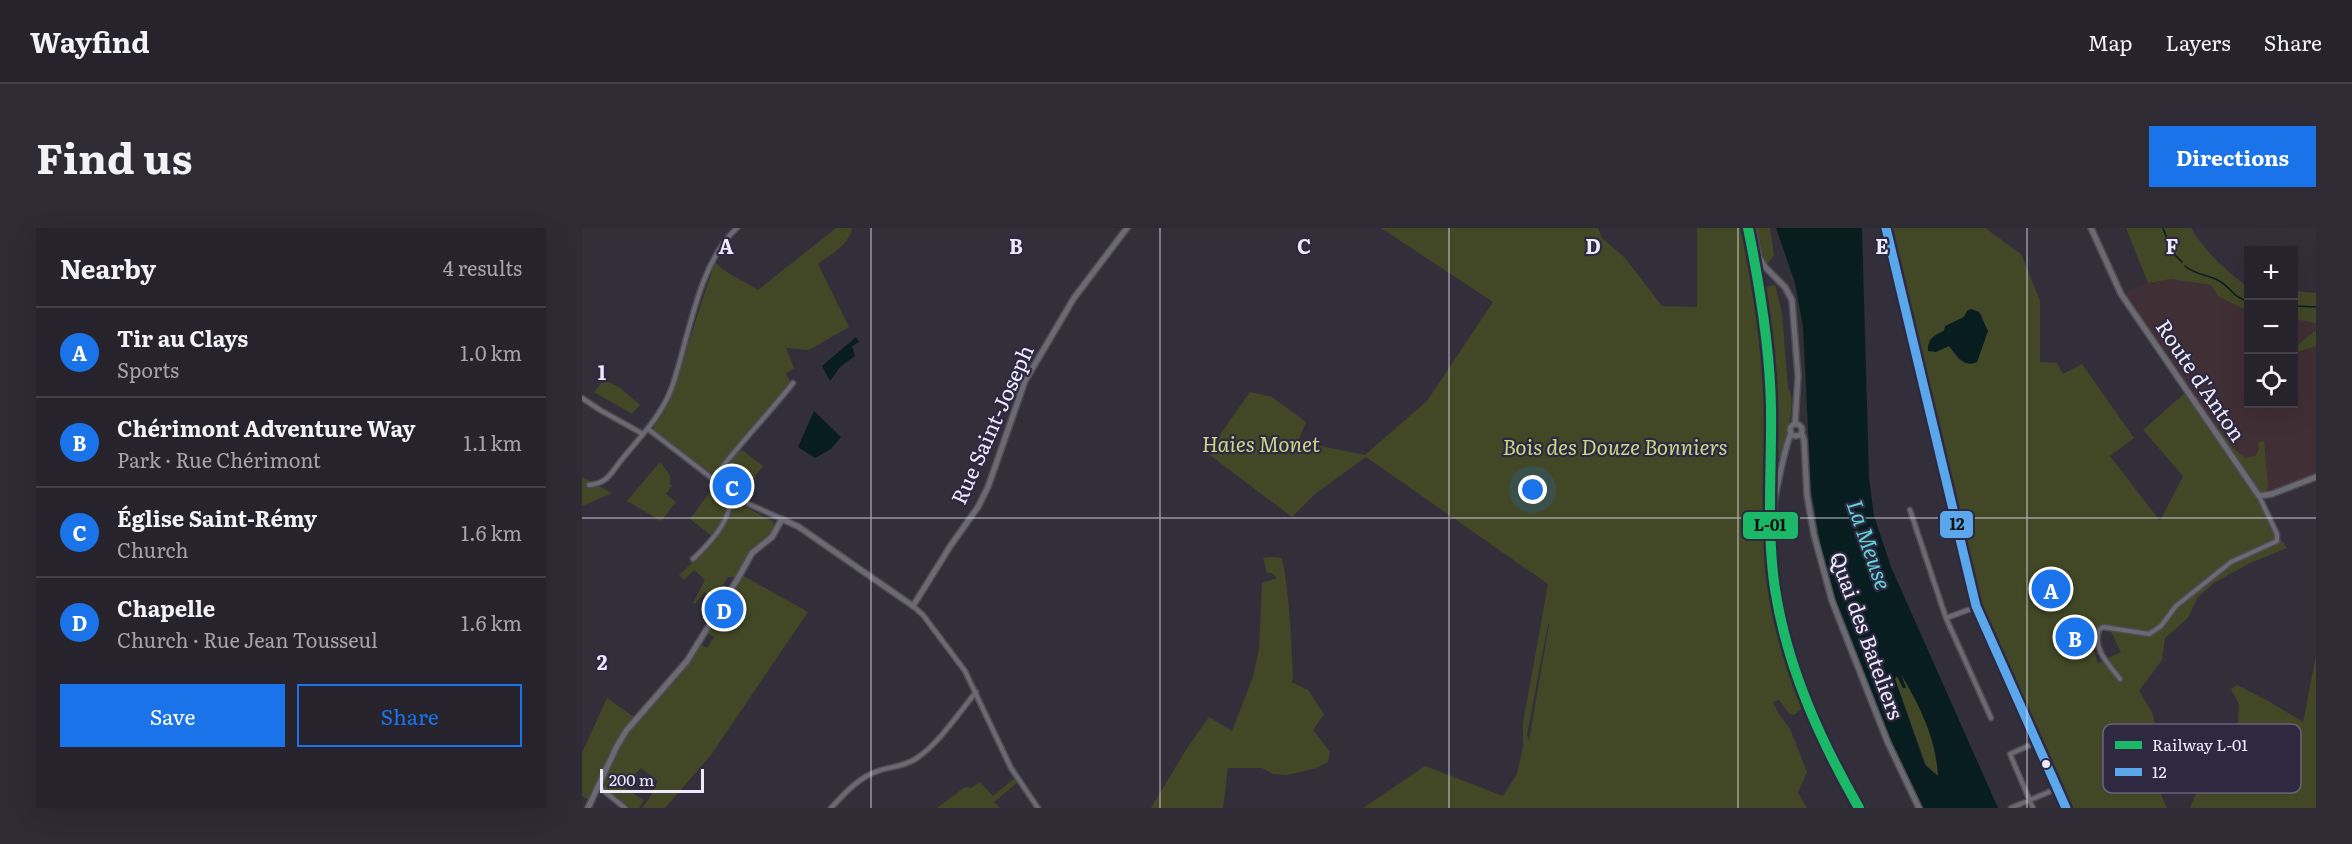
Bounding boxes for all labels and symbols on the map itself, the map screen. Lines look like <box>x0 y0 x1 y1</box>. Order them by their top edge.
text: A <box>718 230 734 260</box>
text: B <box>1009 230 1023 260</box>
text: C <box>1297 230 1311 260</box>
text: D <box>1585 230 1601 260</box>
text: E <box>1875 230 1889 260</box>
text: F <box>2166 230 2179 260</box>
street label: Route d'Anton <box>2150 312 2255 447</box>
street label: Rue Saint-Joseph <box>942 339 1040 509</box>
text: 1 <box>598 356 606 386</box>
park label: Haies Monet <box>1202 427 1321 458</box>
park label: Bois des Douze Bonniers <box>1502 430 1728 461</box>
pin: C <box>712 464 752 508</box>
your location <box>1518 475 1547 504</box>
water label: La Meuse <box>1840 495 1901 594</box>
line badge: 12 <box>1939 510 1974 539</box>
line badge: L-01 <box>1742 511 1799 540</box>
text: 12 <box>1949 511 1965 535</box>
text: L-01 <box>1754 512 1787 536</box>
street label: Quai des Bateliers <box>1824 547 1913 723</box>
pin: A <box>2032 566 2070 612</box>
pin: D <box>704 586 744 632</box>
pin: B <box>2056 614 2094 660</box>
text: 2 <box>597 646 608 676</box>
legend <box>2103 724 2301 793</box>
text: Railway L-01 <box>2152 732 2248 756</box>
unlabelled marker <box>2040 758 2052 770</box>
text: 12 <box>2152 759 2167 783</box>
scale bar <box>600 766 704 794</box>

